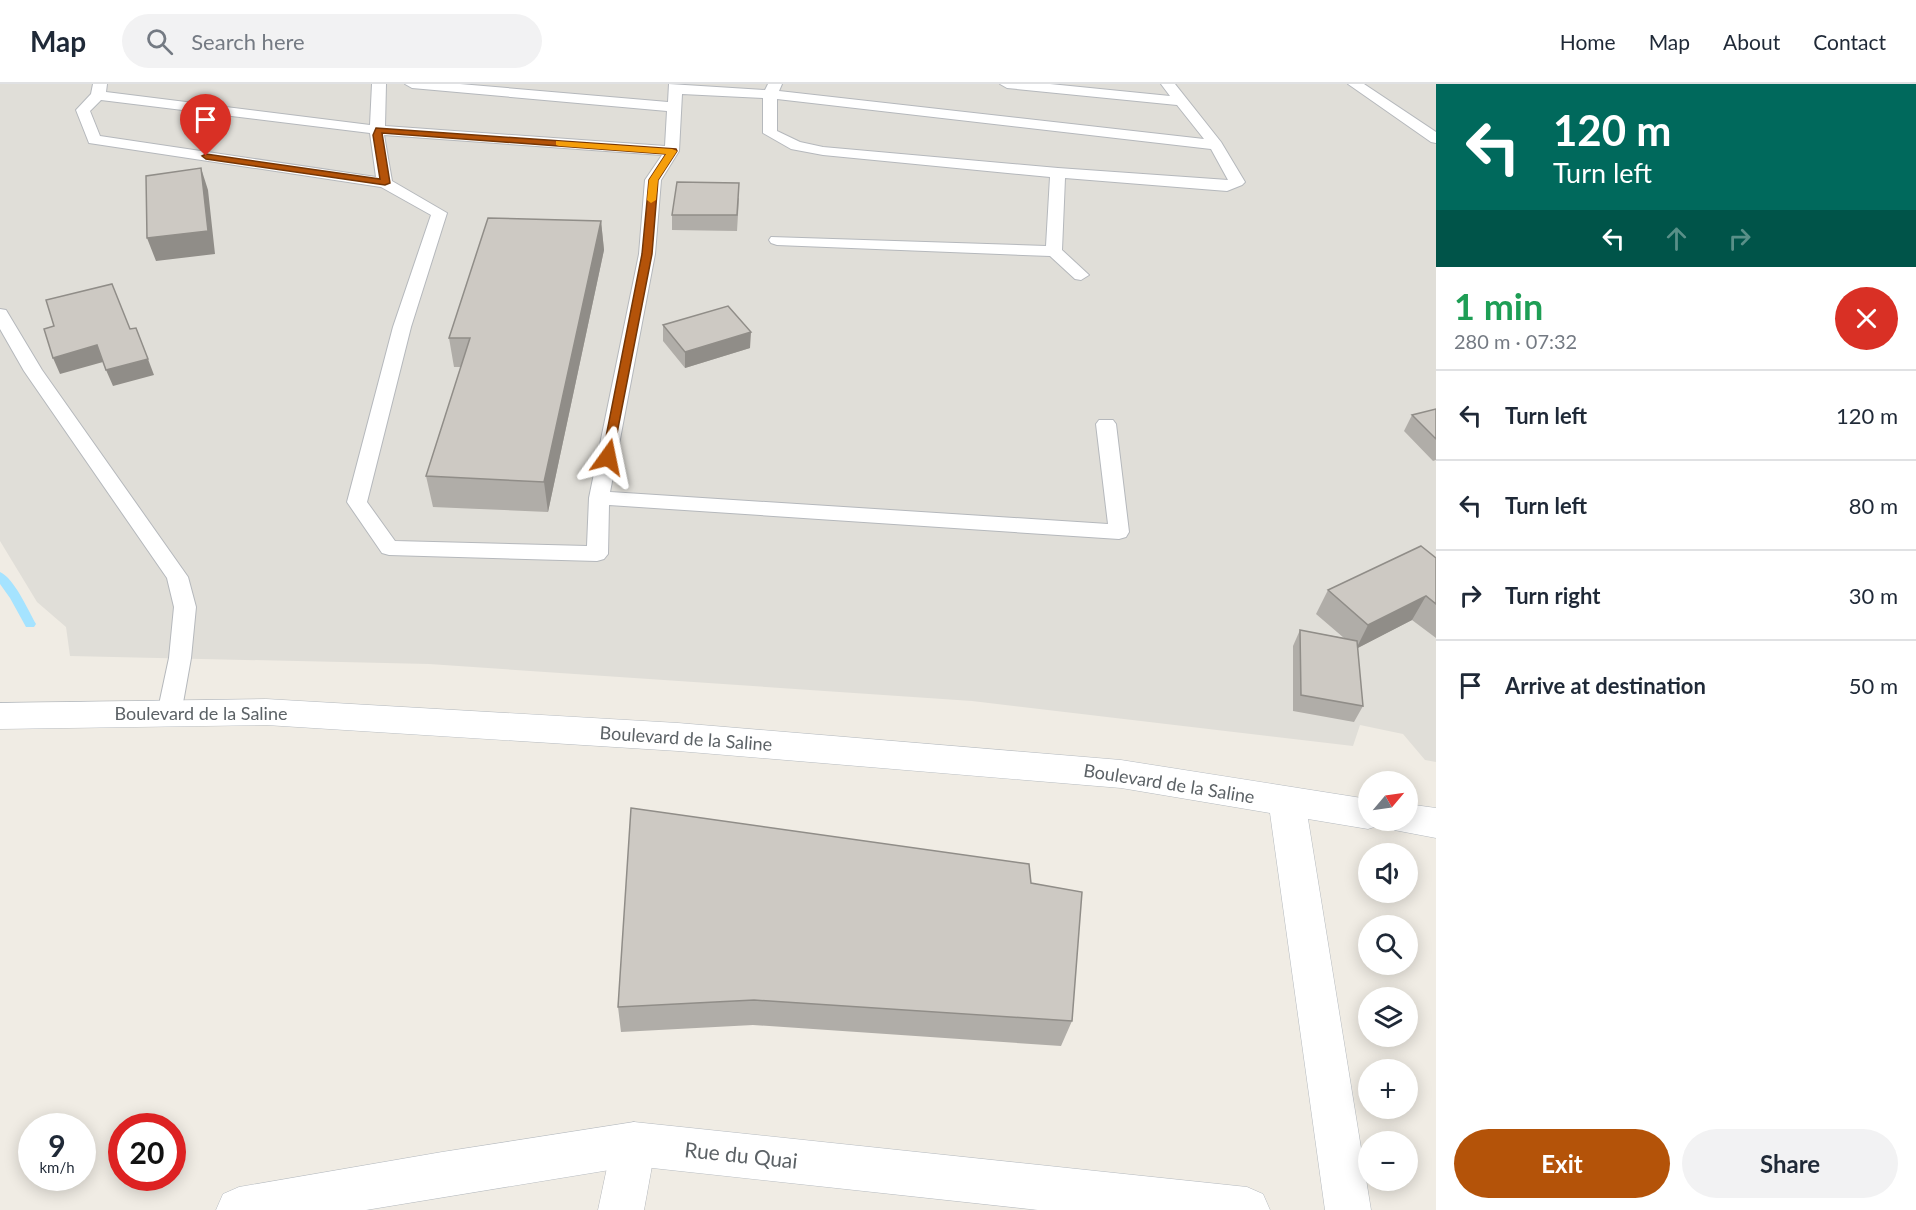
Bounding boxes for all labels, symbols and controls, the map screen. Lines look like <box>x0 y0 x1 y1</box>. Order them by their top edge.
search box <box>122 14 542 68</box>
text: Map <box>30 24 86 58</box>
icon: search <box>143 25 176 58</box>
text: Search here <box>191 28 305 55</box>
text: Home <box>1560 29 1616 54</box>
text: Map <box>1649 29 1690 54</box>
text: About <box>1723 29 1780 54</box>
text: Contact <box>1813 29 1886 54</box>
pin <box>180 94 231 156</box>
icon: arrive <box>189 103 222 136</box>
text: 120 m <box>1553 105 1671 155</box>
icon: left <box>1454 108 1532 186</box>
text: Turn left <box>1553 156 1652 189</box>
icon: left <box>1597 222 1630 255</box>
icon: ahead <box>1660 222 1693 255</box>
icon: right <box>1723 222 1756 255</box>
text: 1 min <box>1454 284 1543 328</box>
button: close <box>1835 287 1898 350</box>
text: 280 m · 07:32 <box>1454 329 1577 353</box>
icon: left <box>1454 399 1487 432</box>
text: Turn left <box>1505 402 1587 429</box>
text: 120 m <box>1836 402 1898 429</box>
position arrow <box>576 425 640 489</box>
icon: left <box>1454 489 1487 522</box>
text: Turn left <box>1505 492 1587 519</box>
text: 80 m <box>1849 492 1898 519</box>
icon: right <box>1454 579 1487 612</box>
text: Turn right <box>1505 582 1600 609</box>
text: 30 m <box>1849 582 1898 609</box>
icon: arrive <box>1454 669 1487 702</box>
text: Arrive at destination <box>1505 672 1706 699</box>
text: 50 m <box>1849 672 1898 699</box>
street label: Boulevard de la Saline <box>115 702 287 724</box>
street label: Boulevard de la Saline <box>599 721 773 755</box>
street label: Boulevard de la Saline <box>1082 759 1256 807</box>
north arrow <box>1358 771 1418 831</box>
map controls <box>1358 771 1418 1191</box>
button: sound <box>1358 843 1418 903</box>
button: search <box>1358 915 1418 975</box>
button: layers <box>1358 987 1418 1047</box>
button: + <box>1358 1059 1418 1119</box>
speed limit sign: 20 <box>108 1113 186 1191</box>
text: 9 <box>48 1127 66 1163</box>
button: Exit <box>1454 1129 1670 1198</box>
button: Share <box>1682 1129 1898 1198</box>
button: − <box>1358 1131 1418 1191</box>
street label: Rue du Quai <box>683 1136 799 1173</box>
text: km/h <box>39 1158 75 1176</box>

